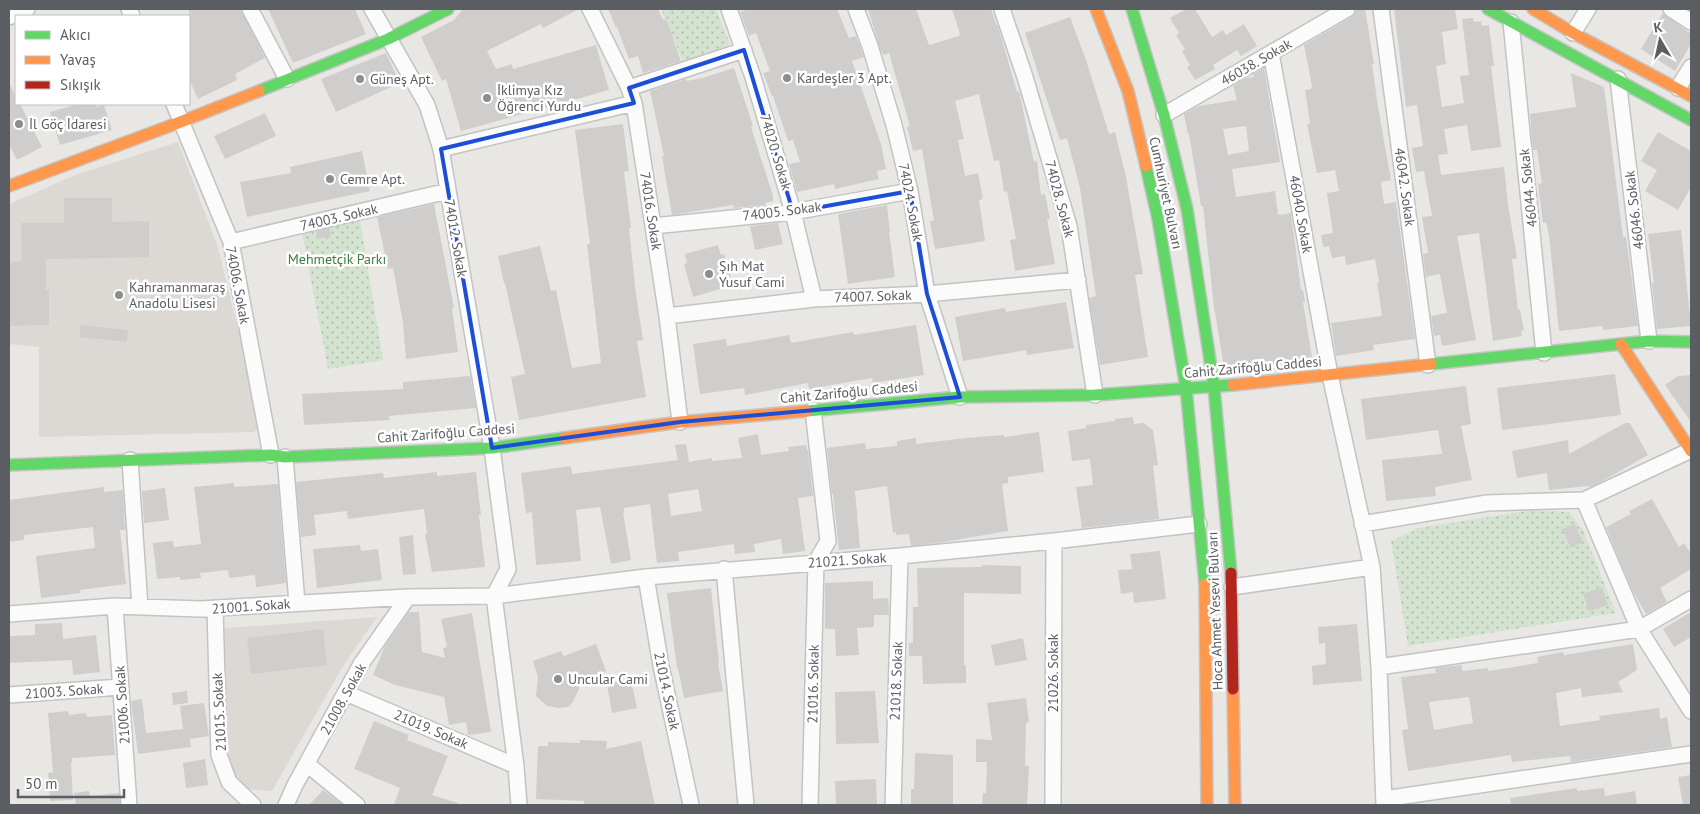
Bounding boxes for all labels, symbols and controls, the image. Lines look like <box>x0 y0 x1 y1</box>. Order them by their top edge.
legend <box>15 15 190 105</box>
north arrow <box>1635 15 1685 65</box>
text: K <box>1652 18 1664 37</box>
text: Akıcı <box>60 25 91 44</box>
street label: 46038. Sokak <box>1217 34 1295 90</box>
text: Yavaş <box>60 50 96 69</box>
place label: Kardeşler 3 Apt. <box>797 69 892 87</box>
place label: Güneş Apt. <box>370 70 434 88</box>
marker: Kardeşler 3 Apt. <box>781 72 793 84</box>
marker: Güneş Apt. <box>354 73 366 85</box>
text: Sıkışık <box>60 75 102 94</box>
place label: İklimya Kız Öğrenci Yurdu <box>497 81 581 115</box>
marker: İklimya Kız Öğrenci Yurdu <box>481 92 493 104</box>
street label: 74020. Sokak <box>756 112 796 193</box>
place label: İl Göç İdaresi <box>29 115 107 133</box>
marker: İl Göç İdaresi <box>13 118 25 130</box>
street label: Cumhuriyet Bulvarı <box>1145 135 1187 251</box>
street label: 46042. Sokak <box>1391 147 1419 228</box>
street label: 46044. Sokak <box>1515 147 1541 228</box>
street label: 74028. Sokak <box>1041 158 1079 240</box>
street label: 74024. Sokak <box>895 161 927 243</box>
street label: 46046. Sokak <box>1620 169 1648 250</box>
place label: Cemre Apt. <box>340 170 405 188</box>
street label: 74016. Sokak <box>636 171 666 252</box>
marker: Cemre Apt. <box>324 173 336 185</box>
street label: 46040. Sokak <box>1285 173 1317 255</box>
street label: 74012. Sokak <box>440 197 472 279</box>
street label: 74005. Sokak <box>742 197 823 225</box>
street label: 74003. Sokak <box>298 199 380 235</box>
street label: 74006. Sokak <box>222 244 254 326</box>
park label: Mehmetçik Parkı <box>288 250 386 268</box>
place label: Şıh Mat Yusuf Cami <box>719 257 785 291</box>
marker: Şıh Mat Yusuf Cami <box>703 268 715 280</box>
place label: Kahramanmaraş Anadolu Lisesi <box>129 278 225 312</box>
street label: 74007. Sokak <box>834 286 912 306</box>
marker: Kahramanmaraş Anadolu Lisesi <box>113 289 125 301</box>
street label: Cahit Zarifoğlu Caddesi <box>1183 352 1323 382</box>
street label: Cahit Zarifoğlu Caddesi <box>779 377 919 407</box>
street label: Cahit Zarifoğlu Caddesi <box>376 419 516 447</box>
street label: Hoca Ahmet Yesevi Bulvarı <box>1203 531 1227 691</box>
street label: 21021. Sokak <box>807 548 887 572</box>
street label: 21001. Sokak <box>211 594 291 618</box>
street label: 21026. Sokak <box>1044 633 1062 713</box>
street label: 21018. Sokak <box>886 641 906 721</box>
street label: 21016. Sokak <box>803 644 823 724</box>
street label: 21014. Sokak <box>650 650 684 732</box>
street label: 21008. Sokak <box>316 660 370 738</box>
street label: 21006. Sokak <box>110 665 134 745</box>
place label: Uncular Cami <box>568 670 648 688</box>
street label: 21015. Sokak <box>208 672 230 752</box>
marker: Uncular Cami <box>552 673 564 685</box>
street label: 21003. Sokak <box>24 679 104 703</box>
street label: 21019. Sokak <box>391 705 471 753</box>
scale bar <box>18 766 124 798</box>
text: 50 m <box>25 774 58 793</box>

